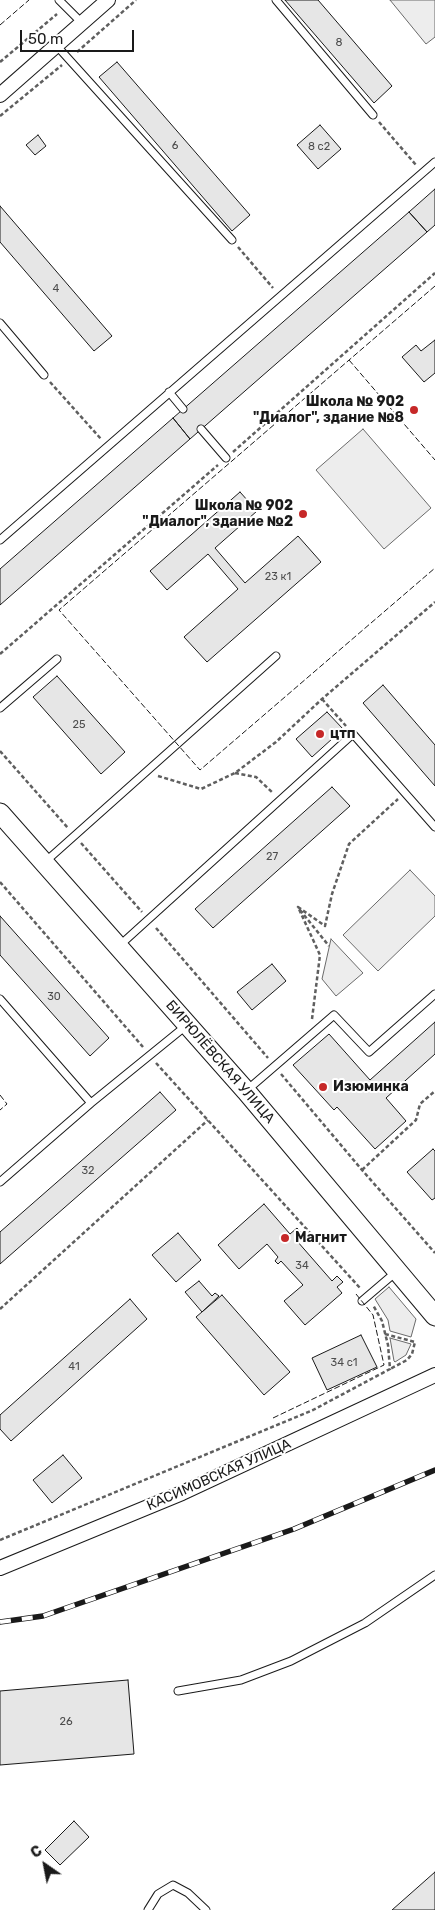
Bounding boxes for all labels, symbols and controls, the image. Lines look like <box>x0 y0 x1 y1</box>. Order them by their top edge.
scale bar <box>22 20 136 52</box>
text: 50 m <box>28 30 63 48</box>
house number: 8 <box>336 36 342 50</box>
house number: 6 <box>172 139 178 153</box>
house number: 8 с2 <box>308 140 330 154</box>
house number: 4 <box>53 282 59 296</box>
place label: Школа № 902 "Диалог", здание №8 <box>253 394 404 427</box>
marker: Школа № 902 "Диалог", здание №8 <box>408 404 420 416</box>
place label: Школа № 902 "Диалог", здание №2 <box>142 498 293 530</box>
marker: Школа № 902 "Диалог", здание №2 <box>297 508 309 520</box>
house number: 23 к1 <box>265 570 291 584</box>
house number: 25 <box>73 718 85 732</box>
place label: цтп <box>330 726 356 742</box>
marker: цтп <box>314 728 326 740</box>
house number: 27 <box>266 850 278 864</box>
house number: 30 <box>47 990 61 1004</box>
street label: БИРЮЛЁВСКАЯ УЛИЦА <box>162 997 278 1127</box>
place label: Изюминка <box>333 1079 409 1095</box>
marker: Изюминка <box>317 1081 329 1093</box>
house number: 32 <box>81 1164 95 1178</box>
place label: Магнит <box>295 1230 347 1246</box>
marker: Магнит <box>279 1232 291 1244</box>
house number: 34 <box>295 1259 309 1273</box>
house number: 34 с1 <box>331 1356 357 1370</box>
house number: 41 <box>68 1360 80 1374</box>
street label: КАСИМОВСКАЯ УЛИЦА <box>144 1436 294 1514</box>
house number: 26 <box>59 1715 73 1729</box>
north arrow <box>20 1840 70 1890</box>
text: С <box>28 1842 45 1862</box>

